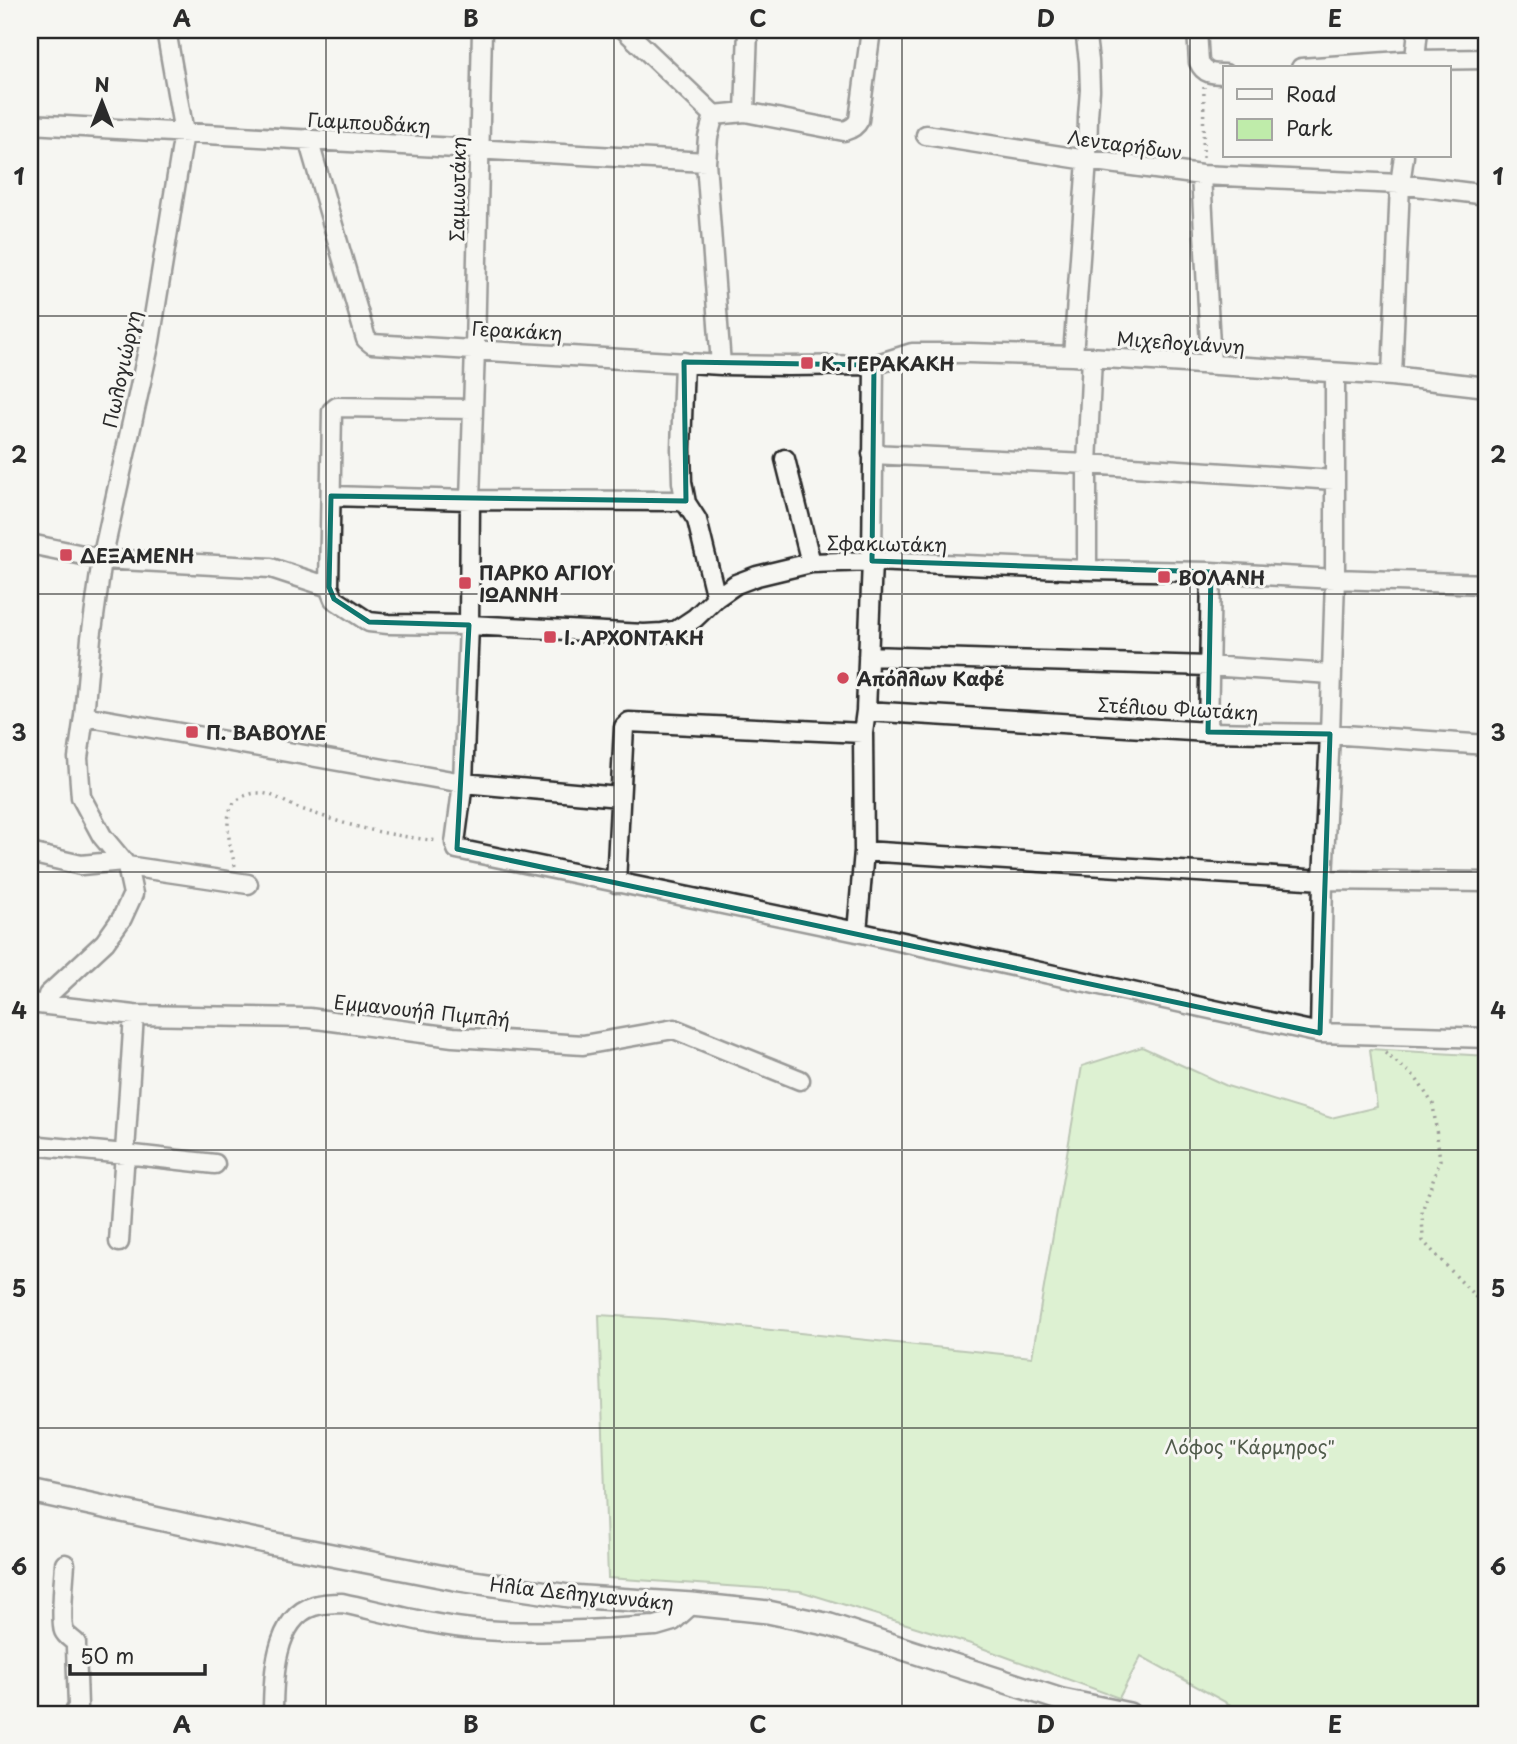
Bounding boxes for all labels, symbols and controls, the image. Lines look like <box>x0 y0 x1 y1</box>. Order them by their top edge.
text: A <box>173 0 191 35</box>
text: B <box>463 0 479 35</box>
text: C <box>749 0 767 35</box>
text: D <box>1037 0 1055 35</box>
text: E <box>1328 0 1342 35</box>
north arrow <box>66 66 136 136</box>
legend <box>1223 66 1450 158</box>
text: N <box>94 70 110 98</box>
text: Road <box>1286 77 1337 109</box>
street label: Γιαμπουδάκη <box>307 105 431 139</box>
text: Park <box>1286 111 1333 143</box>
street label: Λενταρήδων <box>1066 122 1184 166</box>
street label: Σαμιωτάκη <box>442 136 472 242</box>
text: 1 <box>14 158 25 193</box>
text: 1 <box>1493 158 1504 193</box>
street label: Πωλογιώργη <box>95 307 147 431</box>
street label: Γερακάκη <box>471 314 563 346</box>
street label: Μιχελογιάννη <box>1116 324 1246 360</box>
place label: Κ. ΓΕΡΑΚΑΚΗ <box>821 349 955 377</box>
marker: Κ. ΓΕΡΑΚΑΚΗ <box>799 355 815 371</box>
text: 2 <box>11 436 27 471</box>
text: 2 <box>1490 436 1506 471</box>
street label: Σφακιωτάκη <box>827 528 947 558</box>
place label: ΔΕΞΑΜΕΝΗ <box>80 541 195 569</box>
marker: ΔΕΞΑΜΕΝΗ <box>58 547 74 563</box>
place label: ΠΑΡΚΟ ΑΓΙΟΥ ΙΩΑΝΝΗ <box>479 558 613 608</box>
place label: ΒΟΛΑΝΗ <box>1178 563 1265 591</box>
marker: ΒΟΛΑΝΗ <box>1156 569 1172 585</box>
marker: ΠΑΡΚΟ ΑΓΙΟΥ ΙΩΑΝΝΗ <box>457 575 473 591</box>
place label: Ι. ΑΡΧΟΝΤΑΚΗ <box>564 623 704 651</box>
marker: Ι. ΑΡΧΟΝΤΑΚΗ <box>542 629 558 645</box>
place label: Απόλλων Καφέ <box>857 664 1004 692</box>
marker: Απόλλων Καφέ <box>835 670 851 686</box>
street label: Στέλιου Φιωτάκη <box>1097 690 1259 726</box>
text: 3 <box>11 714 27 749</box>
text: 3 <box>1490 714 1506 749</box>
place label: Π. ΒΑΒΟΥΛΕ <box>206 718 327 746</box>
marker: Π. ΒΑΒΟΥΛΕ <box>184 724 200 740</box>
street label: Εµµανουήλ Πιµπλή <box>333 987 511 1033</box>
text: 4 <box>11 992 27 1027</box>
text: 4 <box>1490 992 1506 1027</box>
text: 5 <box>12 1270 26 1305</box>
text: 5 <box>1491 1270 1505 1305</box>
park label: Λόφος "Κάρμηρος" <box>1165 1432 1335 1460</box>
text: 6 <box>11 1548 27 1583</box>
text: 6 <box>1490 1548 1506 1583</box>
street label: Ηλία Δεληγιαννάκη <box>488 1569 676 1617</box>
scale bar <box>70 1632 205 1676</box>
text: 50 m <box>80 1639 134 1671</box>
text: A <box>173 1706 191 1741</box>
text: B <box>463 1706 479 1741</box>
text: C <box>749 1706 767 1741</box>
text: D <box>1037 1706 1055 1741</box>
text: E <box>1328 1706 1342 1741</box>

